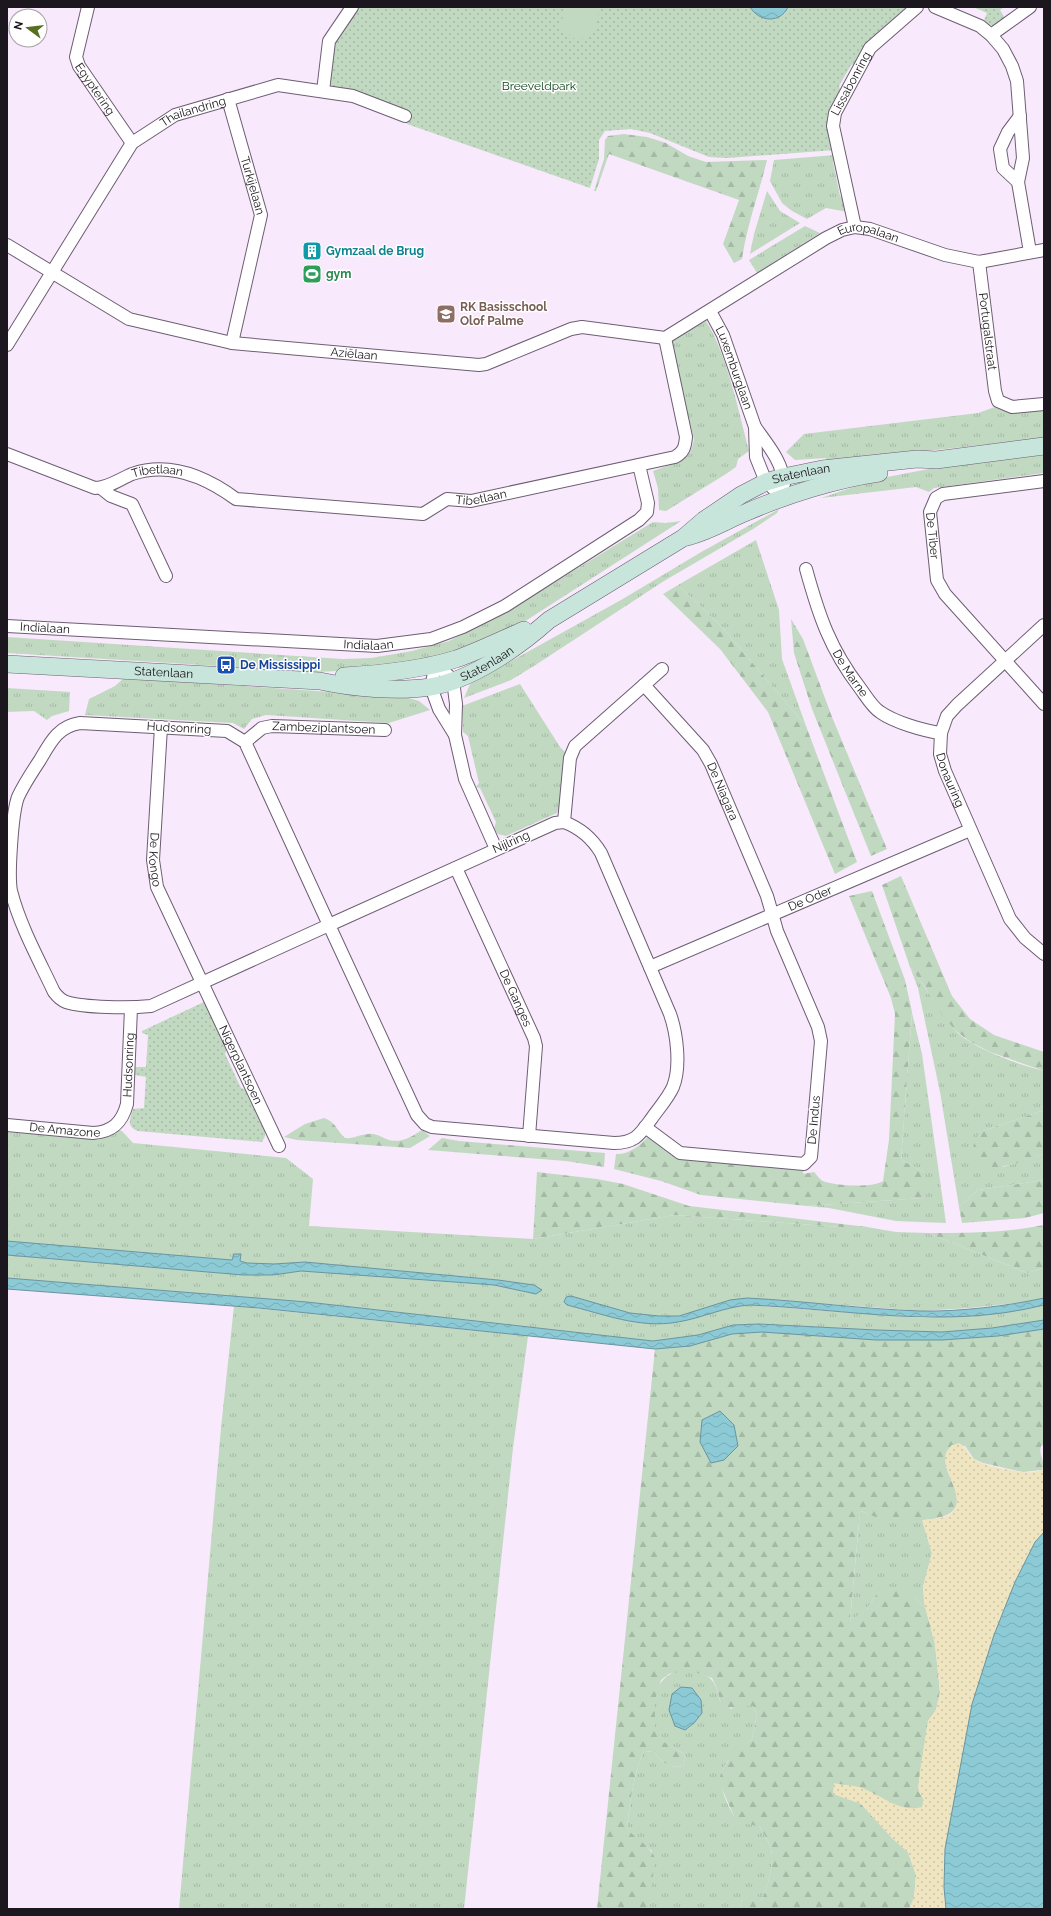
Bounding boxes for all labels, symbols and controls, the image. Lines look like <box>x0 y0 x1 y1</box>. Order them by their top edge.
north arrow <box>8 8 48 48</box>
text: N <box>11 20 26 31</box>
street label: Lissabonring <box>828 49 874 118</box>
street label: Egyptering <box>72 60 118 118</box>
park label: Breeveldpark <box>502 79 577 93</box>
street label: Thailandring <box>157 94 228 130</box>
street label: Turkijelaan <box>238 155 268 216</box>
street label: Europalaan <box>835 220 901 245</box>
building icon: Gymzaal de Brug <box>301 240 323 262</box>
place label: Gymzaal de Brug <box>326 244 424 258</box>
sports icon: gym <box>301 263 323 285</box>
place label: gym <box>326 267 351 281</box>
street label: Portugalstraat <box>976 292 999 371</box>
place label: RK Basisschool Olof Palme <box>460 300 547 328</box>
school or university icon: RK Basisschool Olof Palme <box>435 303 457 325</box>
street label: Luxemburglaan <box>713 324 755 411</box>
street label: Aziëlaan <box>330 345 378 363</box>
street label: Statenlaan <box>770 461 831 487</box>
street label: Tibetlaan <box>130 462 184 481</box>
street label: Tibetlaan <box>455 487 508 508</box>
street label: De Tiber <box>923 512 942 561</box>
street label: Indialaan <box>20 620 70 636</box>
street label: Indialaan <box>343 637 394 653</box>
street label: Statenlaan <box>458 643 516 684</box>
street label: De Marne <box>830 647 871 699</box>
bus stop icon: De Mississippi <box>215 654 237 676</box>
place label: De Mississippi <box>240 658 320 672</box>
street label: Statenlaan <box>134 664 194 681</box>
street label: Hudsonring <box>146 719 212 737</box>
street label: Zambeziplantsoen <box>272 719 376 737</box>
street label: Donauring <box>933 751 967 810</box>
street label: De Niagara <box>704 760 741 823</box>
street label: Nijlring <box>490 828 532 856</box>
street label: De Kongo <box>146 832 164 888</box>
street label: De Oder <box>786 883 835 914</box>
street label: De Ganges <box>497 967 535 1029</box>
street label: Nigerplantsoen <box>216 1023 265 1107</box>
street label: Hudsonring <box>120 1032 137 1098</box>
street label: De Indus <box>805 1095 823 1145</box>
street label: De Amazone <box>29 1120 101 1140</box>

